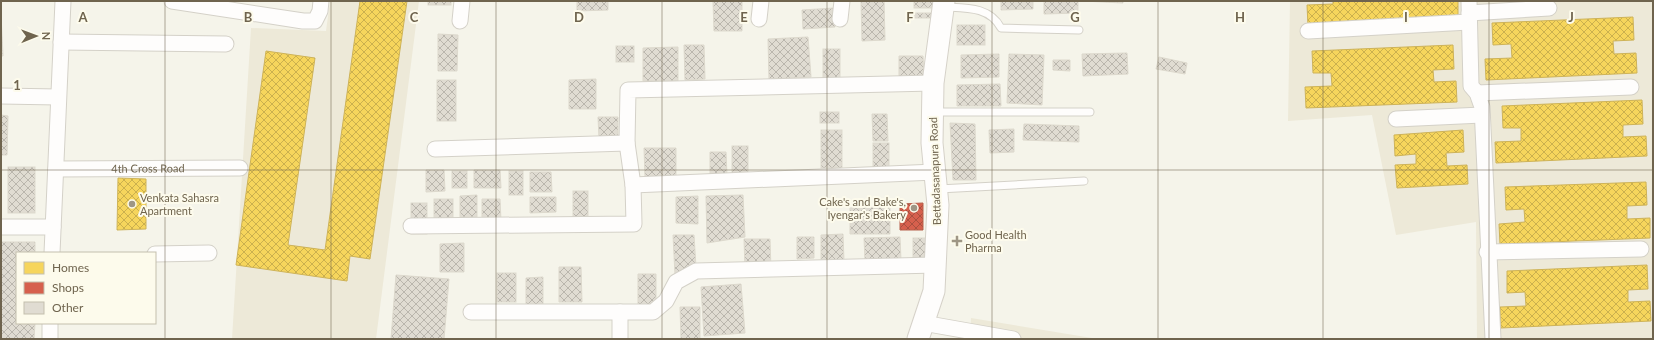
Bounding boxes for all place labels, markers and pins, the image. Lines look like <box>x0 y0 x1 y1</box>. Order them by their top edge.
place label: Venkata Sahasra Apartment <box>140 191 219 217</box>
place label: Cake's and Bake's, Iyengar's Bakery <box>819 195 906 221</box>
marker: Venkata Sahasra Apartment <box>127 199 137 209</box>
marker: Cake's and Bake's, Iyengar's Bakery <box>909 203 919 213</box>
place label: Good Health Pharma <box>965 228 1027 254</box>
marker: Good Health Pharma <box>952 236 962 246</box>

